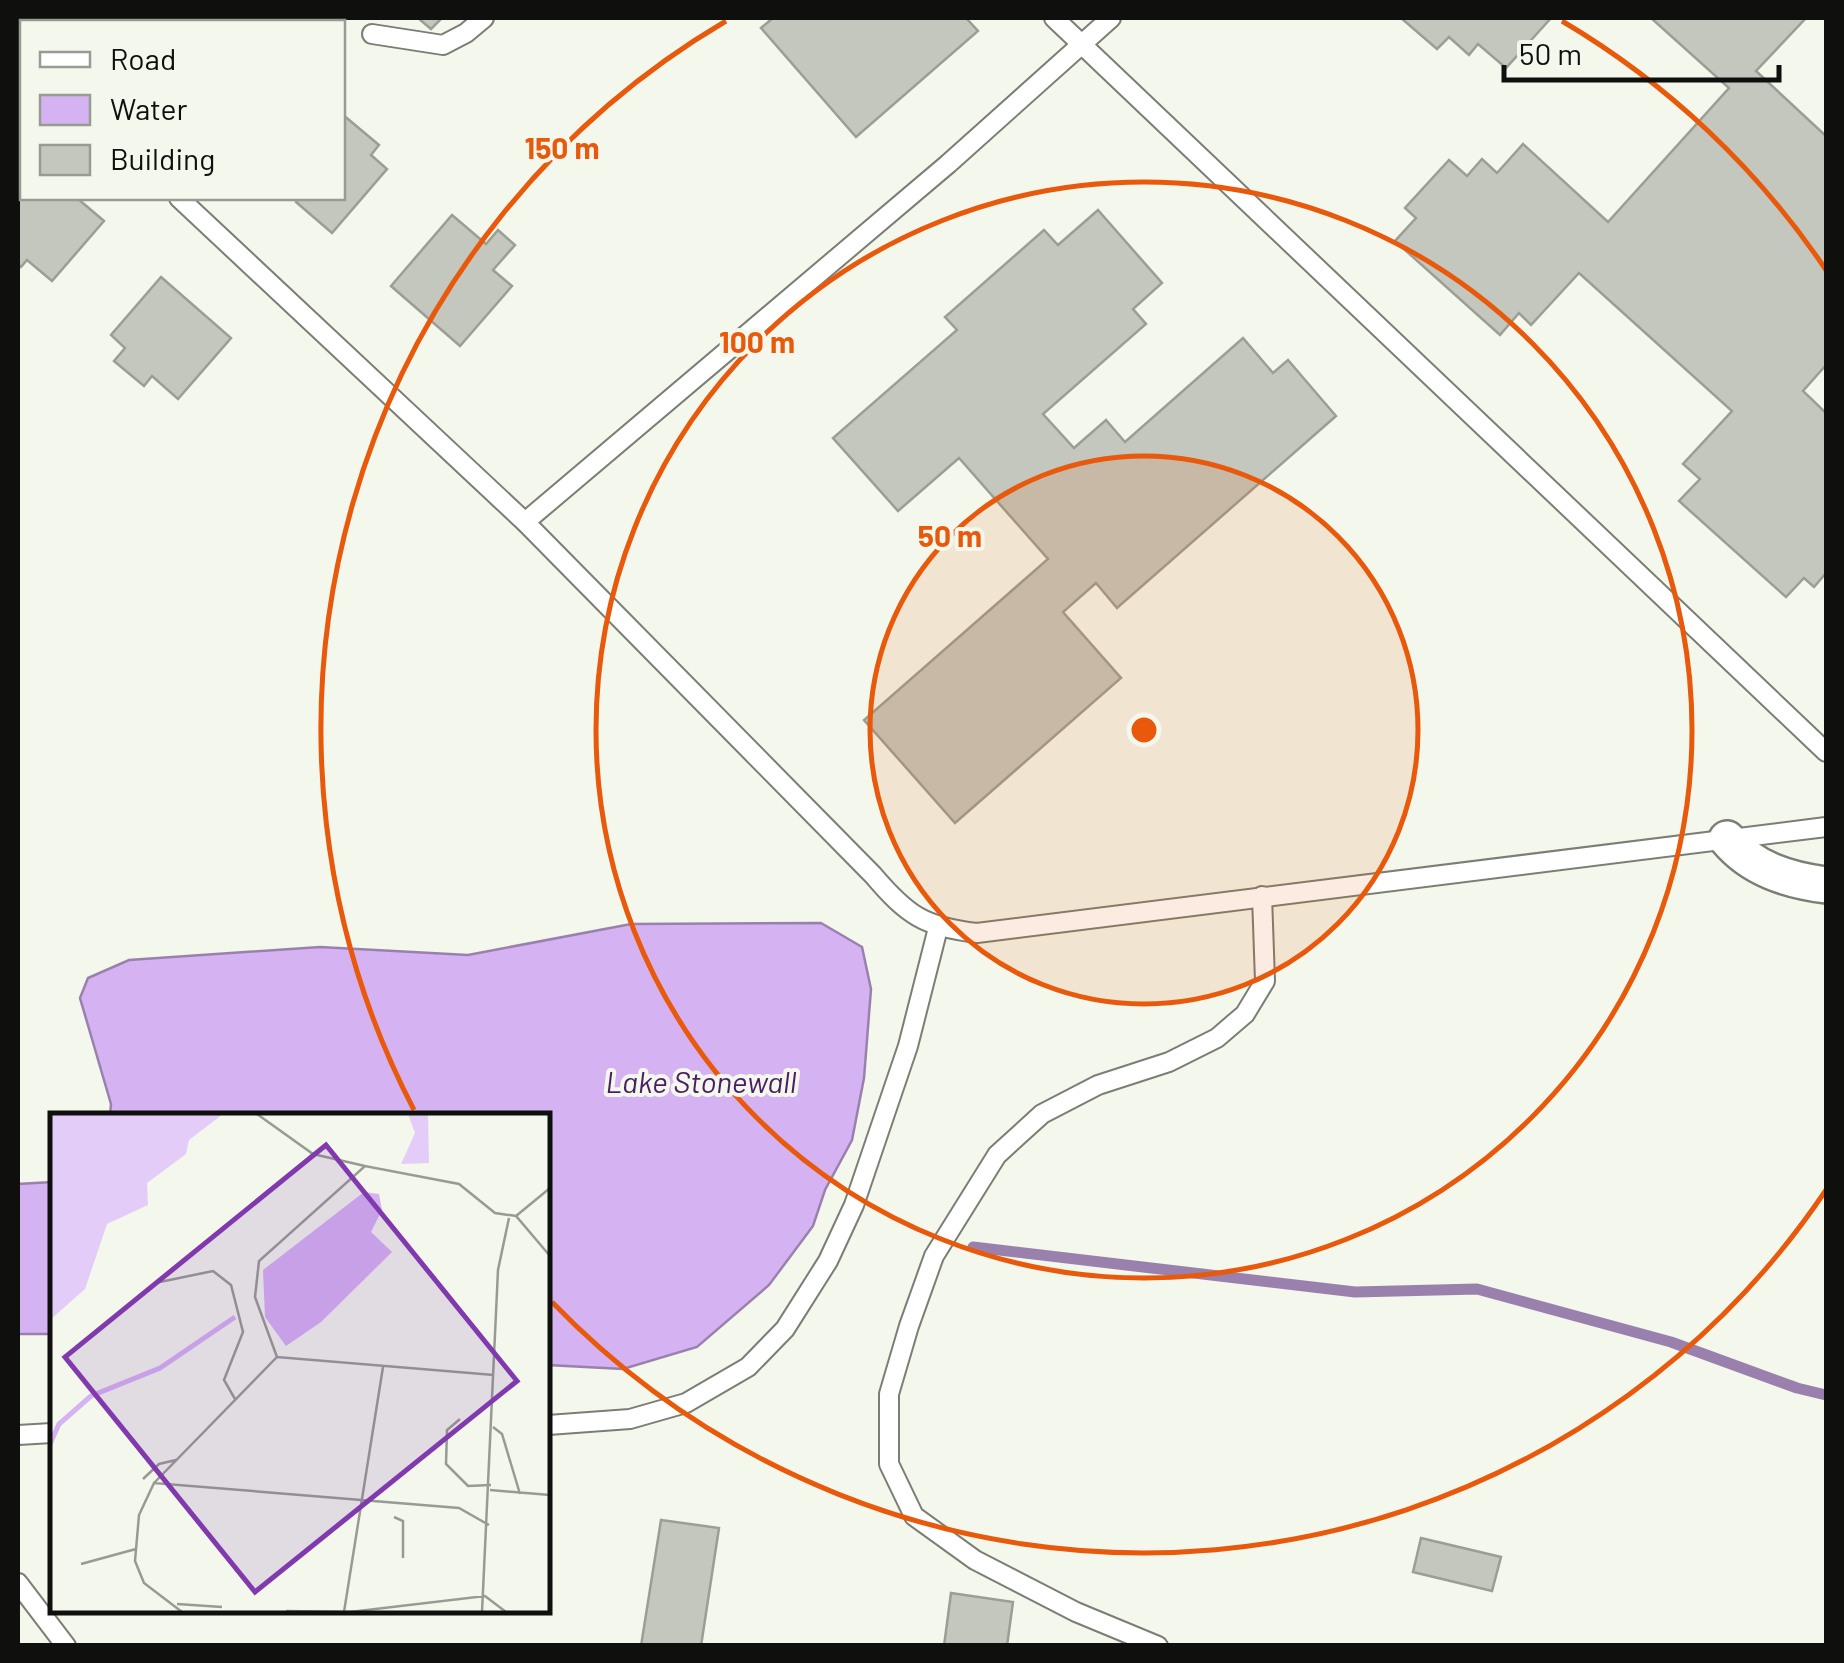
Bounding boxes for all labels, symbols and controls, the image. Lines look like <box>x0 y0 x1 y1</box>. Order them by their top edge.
legend <box>20 20 345 200</box>
scale bar <box>1504 20 1779 82</box>
text: 50 m <box>1519 35 1582 71</box>
text: Road <box>110 40 176 76</box>
text: Water <box>110 90 188 126</box>
text: 150 m <box>525 129 599 165</box>
text: Building <box>110 140 215 176</box>
text: 100 m <box>719 323 795 359</box>
text: 50 m <box>918 517 982 553</box>
centre of rings <box>1126 712 1162 748</box>
water label: Lake Stonewall <box>606 1063 797 1099</box>
inset map <box>50 1113 550 1613</box>

